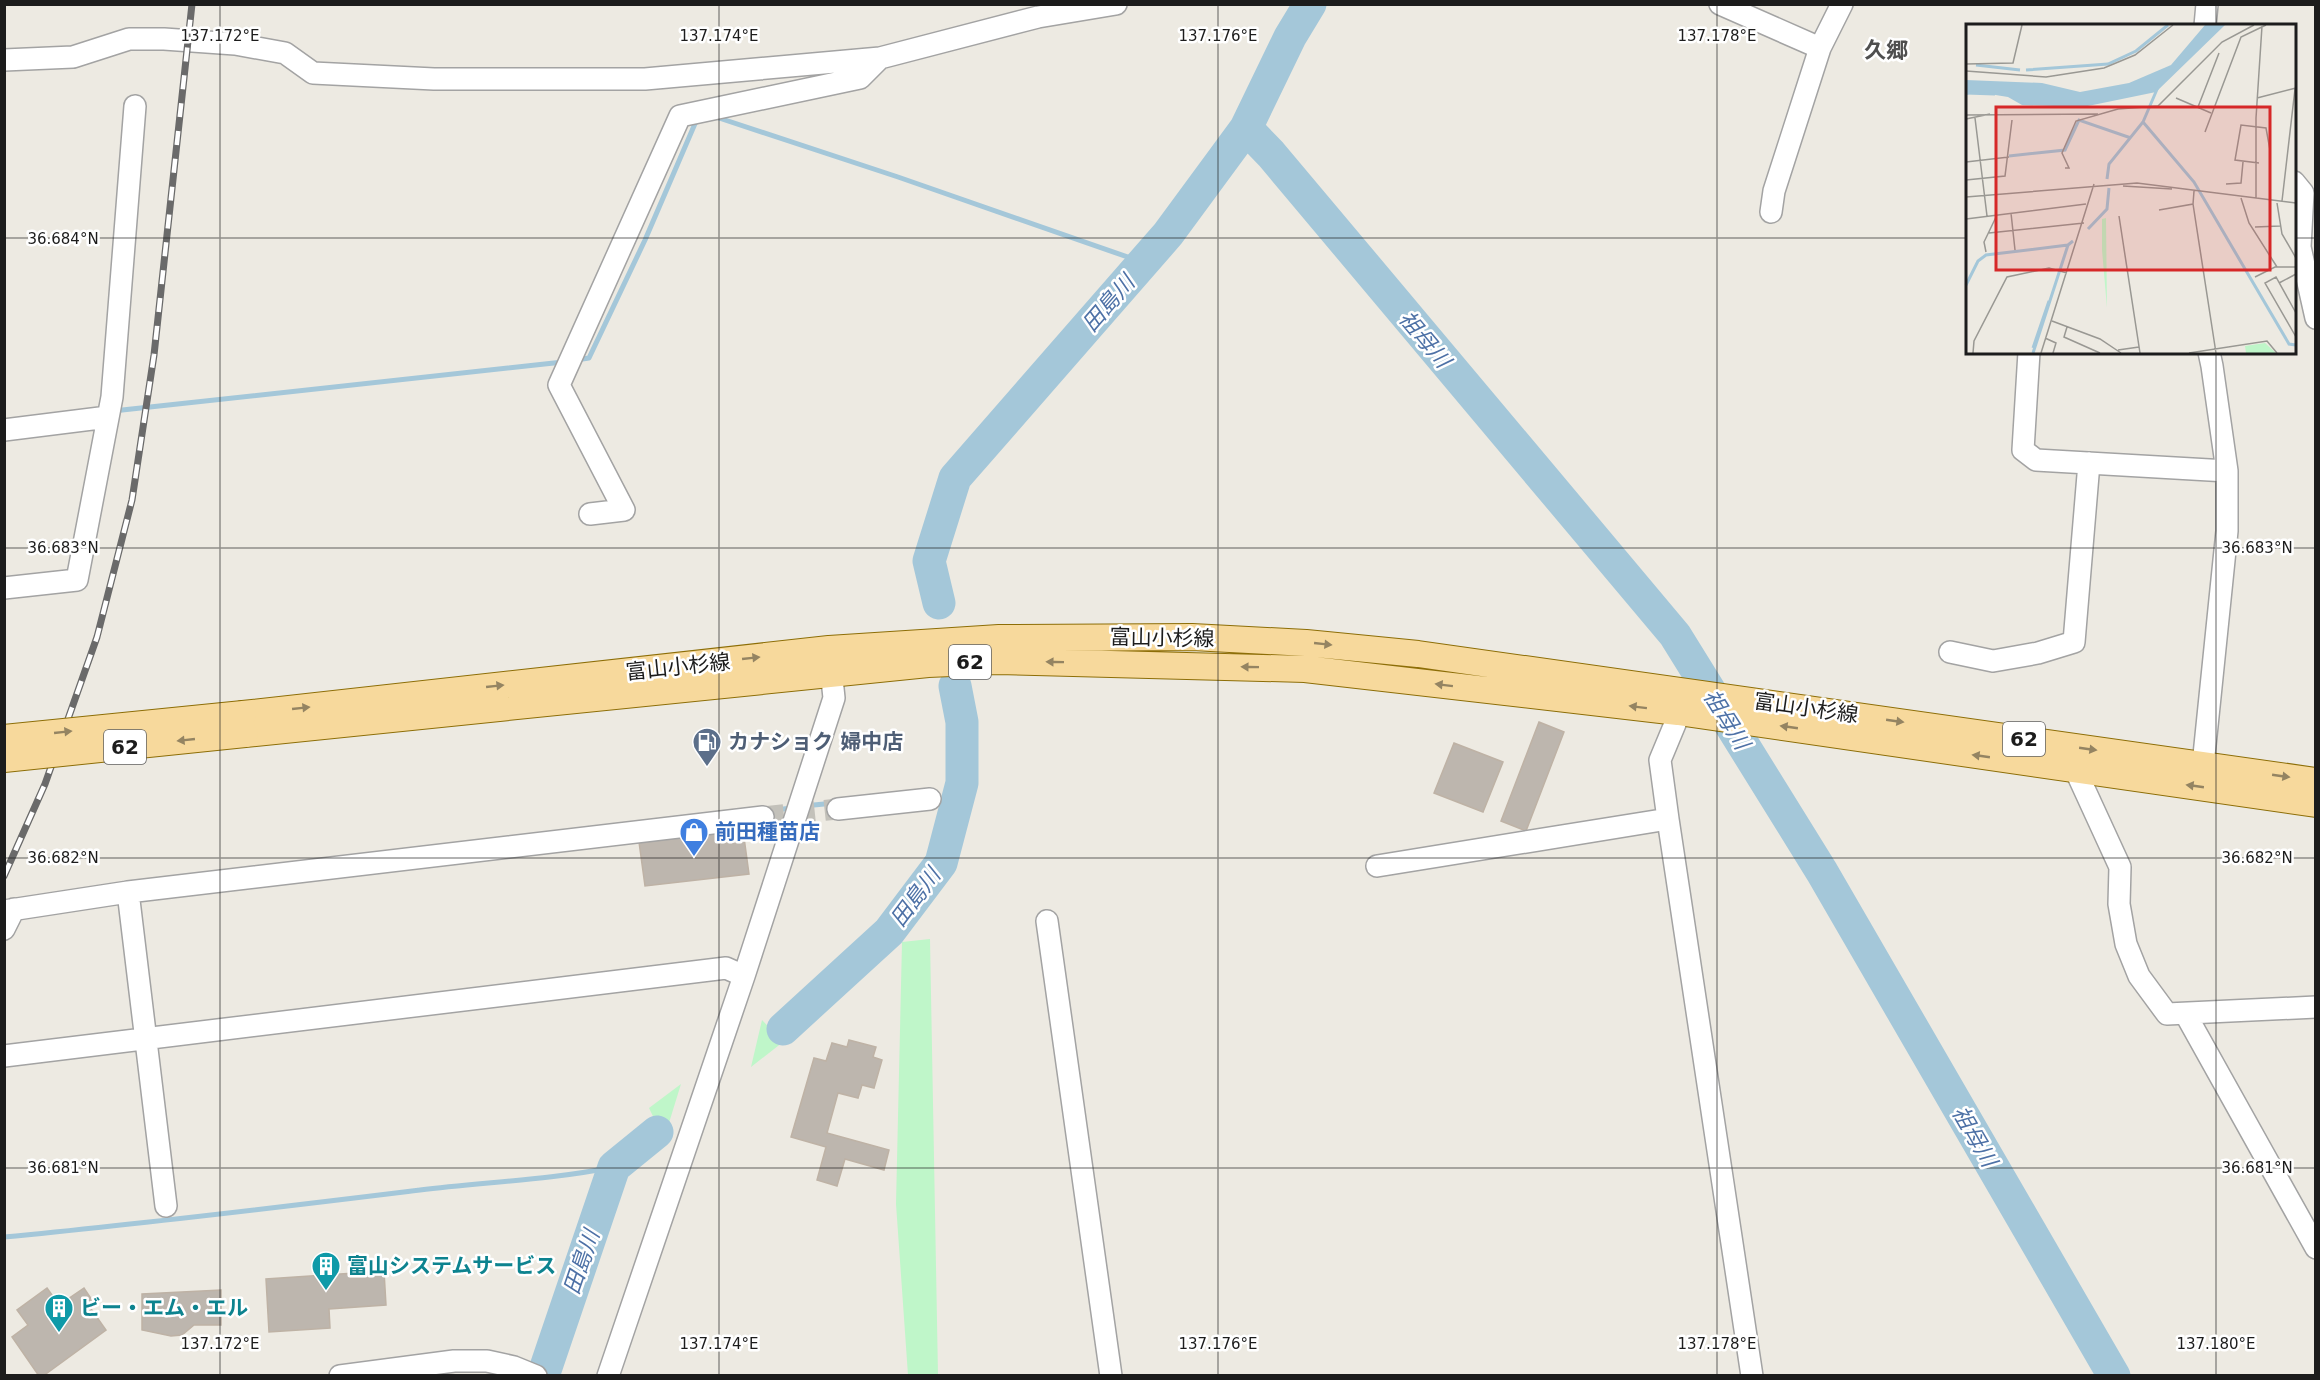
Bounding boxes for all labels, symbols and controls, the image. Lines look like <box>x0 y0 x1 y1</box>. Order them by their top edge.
inset map <box>1966 24 2296 354</box>
text: 137.172°E <box>180 27 260 45</box>
text: 137.174°E <box>679 27 759 45</box>
text: 137.176°E <box>1178 27 1258 45</box>
text: 137.178°E <box>1677 27 1757 45</box>
district label: 久郷 <box>1864 38 1908 63</box>
text: 36.684°N <box>27 230 99 248</box>
water label: 田島川 <box>1077 269 1141 336</box>
water label: 祖母川 <box>1394 306 1457 374</box>
text: 36.683°N <box>27 539 99 557</box>
text: 36.683°N <box>2221 539 2293 557</box>
street label: 富山小杉線 <box>1109 625 1215 651</box>
one-way arrow <box>1314 639 1333 649</box>
road number: 62 <box>949 645 991 679</box>
street label: 富山小杉線 <box>625 650 731 684</box>
one-way arrow <box>742 654 761 663</box>
one-way arrow <box>1046 658 1065 667</box>
one-way arrow <box>1241 663 1260 672</box>
one-way arrow <box>1435 680 1454 689</box>
one-way arrow <box>485 682 504 691</box>
water label: 祖母川 <box>1698 685 1756 756</box>
street label: 富山小杉線 <box>1752 689 1860 727</box>
one-way arrow <box>1629 702 1648 712</box>
one-way arrow <box>292 703 311 712</box>
one-way arrow <box>1886 716 1905 725</box>
road number: 62 <box>2003 722 2045 756</box>
one-way arrow <box>1779 723 1798 732</box>
fuel station icon: カナショク 婦中店 <box>691 726 723 768</box>
one-way arrow <box>53 727 72 737</box>
road number: 62 <box>104 730 146 764</box>
place label: カナショク 婦中店 <box>728 730 903 754</box>
one-way arrow <box>177 735 196 745</box>
one-way arrow <box>2079 744 2098 753</box>
one-way arrow <box>1972 751 1991 760</box>
one-way arrow <box>2272 771 2291 781</box>
one-way arrow <box>2186 782 2205 791</box>
shop icon: 前田種苗店 <box>678 816 710 858</box>
place label: 前田種苗店 <box>715 820 820 844</box>
text: 36.682°N <box>27 849 99 867</box>
text: 36.682°N <box>2221 849 2293 867</box>
water label: 田島川 <box>886 862 946 931</box>
water label: 祖母川 <box>1947 1101 2003 1173</box>
text: 36.681°N <box>27 1159 99 1177</box>
text: 36.681°N <box>2221 1159 2293 1177</box>
water label: 田島川 <box>559 1225 605 1297</box>
building icon: 富山システムサービス <box>310 1250 342 1292</box>
place label: 富山システムサービス <box>347 1254 556 1278</box>
building icon: ビー・エム・エル <box>43 1292 75 1334</box>
place label: ビー・エム・エル <box>80 1296 248 1320</box>
text: 137.172°E <box>180 1335 260 1353</box>
text: 137.174°E <box>679 1335 759 1353</box>
text: 137.176°E <box>1178 1335 1258 1353</box>
text: 137.178°E <box>1677 1335 1757 1353</box>
text: 137.180°E <box>2176 1335 2256 1353</box>

